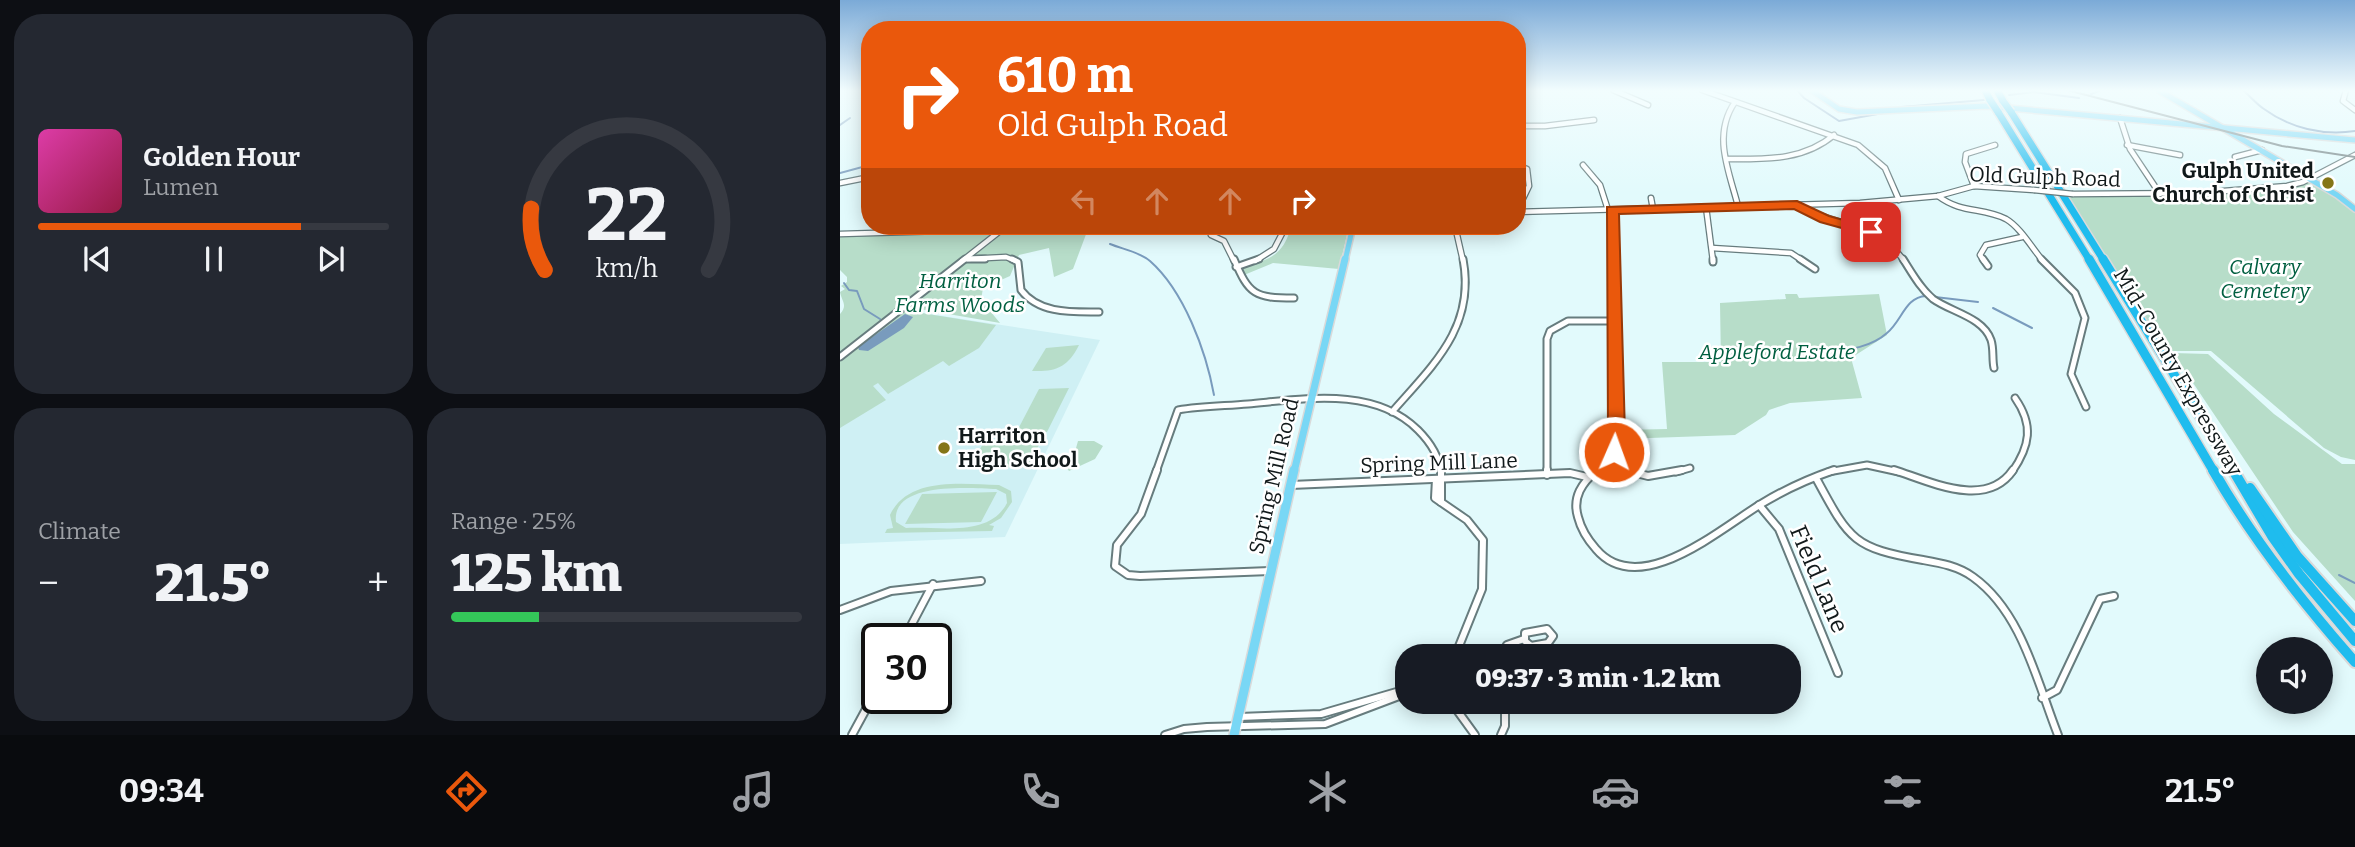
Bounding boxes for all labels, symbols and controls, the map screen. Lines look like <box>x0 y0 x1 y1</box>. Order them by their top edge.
text: 610 m <box>997 46 1133 105</box>
icon: right <box>882 49 973 140</box>
text: Old Gulph Road <box>997 106 1228 144</box>
text: Golden Hour <box>143 142 300 173</box>
place label: Gulph United Church of Christ <box>2152 158 2315 208</box>
street label: Old Gulph Road <box>1969 161 2121 193</box>
text: 22 <box>586 172 667 259</box>
text: Lumen <box>143 173 219 201</box>
marker: Gulph United Church of Christ <box>2320 175 2336 191</box>
icon: left <box>1065 182 1103 220</box>
icon: ahead <box>1138 182 1176 220</box>
icon: ahead <box>1211 182 1249 220</box>
icon: right <box>1284 182 1322 220</box>
pin <box>1841 202 1901 262</box>
icon: arrive <box>1852 213 1890 251</box>
icon: previous <box>78 240 116 278</box>
icon: pause <box>195 240 233 278</box>
icon: next <box>312 240 350 278</box>
text: km/h <box>596 254 658 284</box>
park label: Calvary Cemetery <box>2220 254 2311 304</box>
street label: Mid-County Expressway <box>2108 263 2249 481</box>
park label: Harriton Farms Woods <box>895 268 1025 318</box>
park label: Appleford Estate <box>1698 339 1856 365</box>
street label: Spring Mill Road <box>1243 395 1305 557</box>
position arrow <box>1577 415 1651 489</box>
place label: Harriton High School <box>958 423 1078 473</box>
marker: Harriton High School <box>936 440 952 456</box>
street label: Spring Mill Lane <box>1360 447 1518 479</box>
text: Range · 25% <box>451 507 576 535</box>
text: Climate <box>38 517 121 545</box>
street label: Field Lane <box>1784 521 1854 637</box>
text: 125 km <box>451 542 622 605</box>
text: 21.5° <box>155 552 272 615</box>
text: − <box>38 560 59 606</box>
text: + <box>367 560 389 606</box>
speed limit sign: 30 <box>861 623 952 714</box>
map controls <box>2256 637 2333 714</box>
button: sound <box>2256 637 2333 714</box>
text: 09:37 · 3 min · 1.2 km <box>1475 663 1721 694</box>
icon: directions <box>442 767 491 816</box>
icon: music <box>729 767 778 816</box>
icon: phone <box>1016 767 1065 816</box>
icon: climate <box>1303 767 1352 816</box>
icon: car <box>1591 767 1640 816</box>
icon: filters <box>1878 767 1927 816</box>
text: 09:34 <box>119 772 204 810</box>
text: 21.5° <box>2165 772 2236 810</box>

